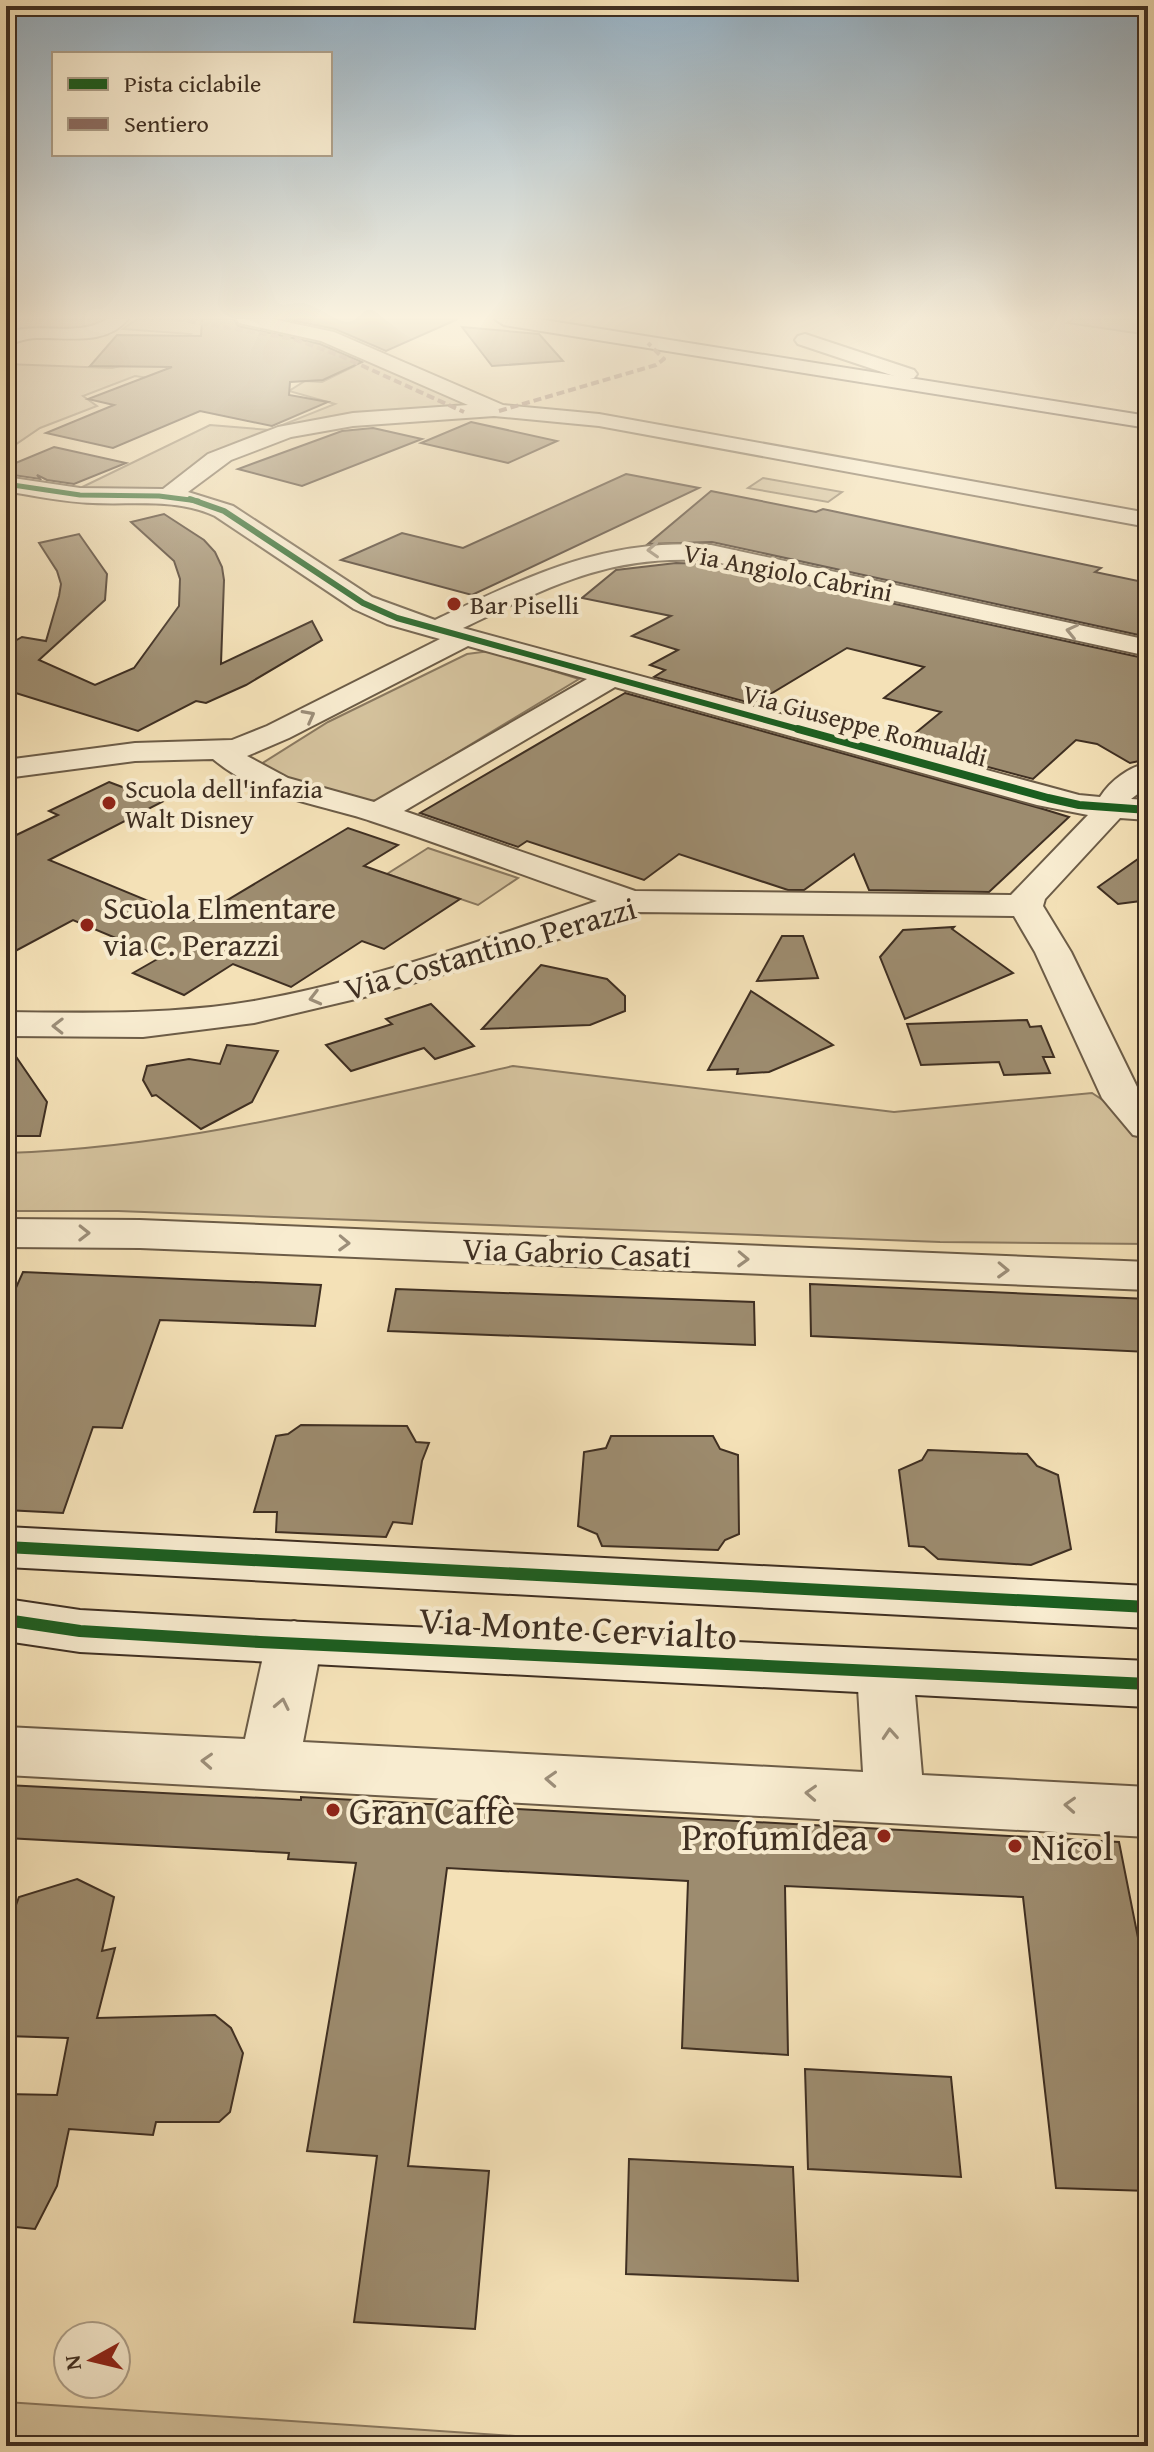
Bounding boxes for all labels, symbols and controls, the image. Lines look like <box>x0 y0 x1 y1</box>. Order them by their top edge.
legend <box>52 52 332 156</box>
text: Pista ciclabile <box>124 66 261 101</box>
text: Sentiero <box>124 106 209 141</box>
street label: Via Angiolo Cabrini <box>680 533 896 611</box>
one-way arrow <box>646 542 659 559</box>
place label: Bar Piselli <box>470 585 579 624</box>
marker: Bar Piselli <box>445 595 463 613</box>
one-way arrow <box>1066 623 1079 640</box>
street label: Via Giuseppe Romualdi <box>738 674 992 776</box>
one-way arrow <box>301 710 316 725</box>
place label: Scuola dell'infazia Walt Disney <box>125 769 323 838</box>
marker: Scuola dell'infazia Walt Disney <box>100 794 118 812</box>
place label: Scuola Elmentare via C. Perazzi <box>103 884 336 968</box>
street label: Via Costantino Perazzi <box>338 884 642 1012</box>
marker: Scuola Elmentare via C. Perazzi <box>78 916 96 934</box>
one-way arrow <box>309 989 323 1006</box>
one-way arrow <box>51 1017 64 1035</box>
one-way arrow <box>78 1224 91 1242</box>
street label: Via Gabrio Casati <box>462 1225 692 1279</box>
one-way arrow <box>338 1234 351 1251</box>
one-way arrow <box>737 1250 750 1267</box>
one-way arrow <box>997 1261 1010 1278</box>
street label: Via Monte Cervialto <box>417 1591 739 1663</box>
one-way arrow <box>273 1698 290 1711</box>
one-way arrow <box>882 1727 899 1740</box>
one-way arrow <box>200 1753 213 1770</box>
one-way arrow <box>544 1771 557 1788</box>
place label: Gran Caffè <box>349 1782 515 1838</box>
one-way arrow <box>804 1785 817 1802</box>
one-way arrow <box>1063 1797 1076 1814</box>
marker: Gran Caffè <box>324 1801 342 1819</box>
place label: ProfumIdea <box>682 1808 868 1864</box>
place label: Nicol <box>1031 1818 1113 1874</box>
marker: ProfumIdea <box>875 1827 893 1845</box>
marker: Nicol <box>1006 1837 1024 1855</box>
north arrow <box>52 2320 132 2400</box>
text: N <box>55 2353 89 2372</box>

